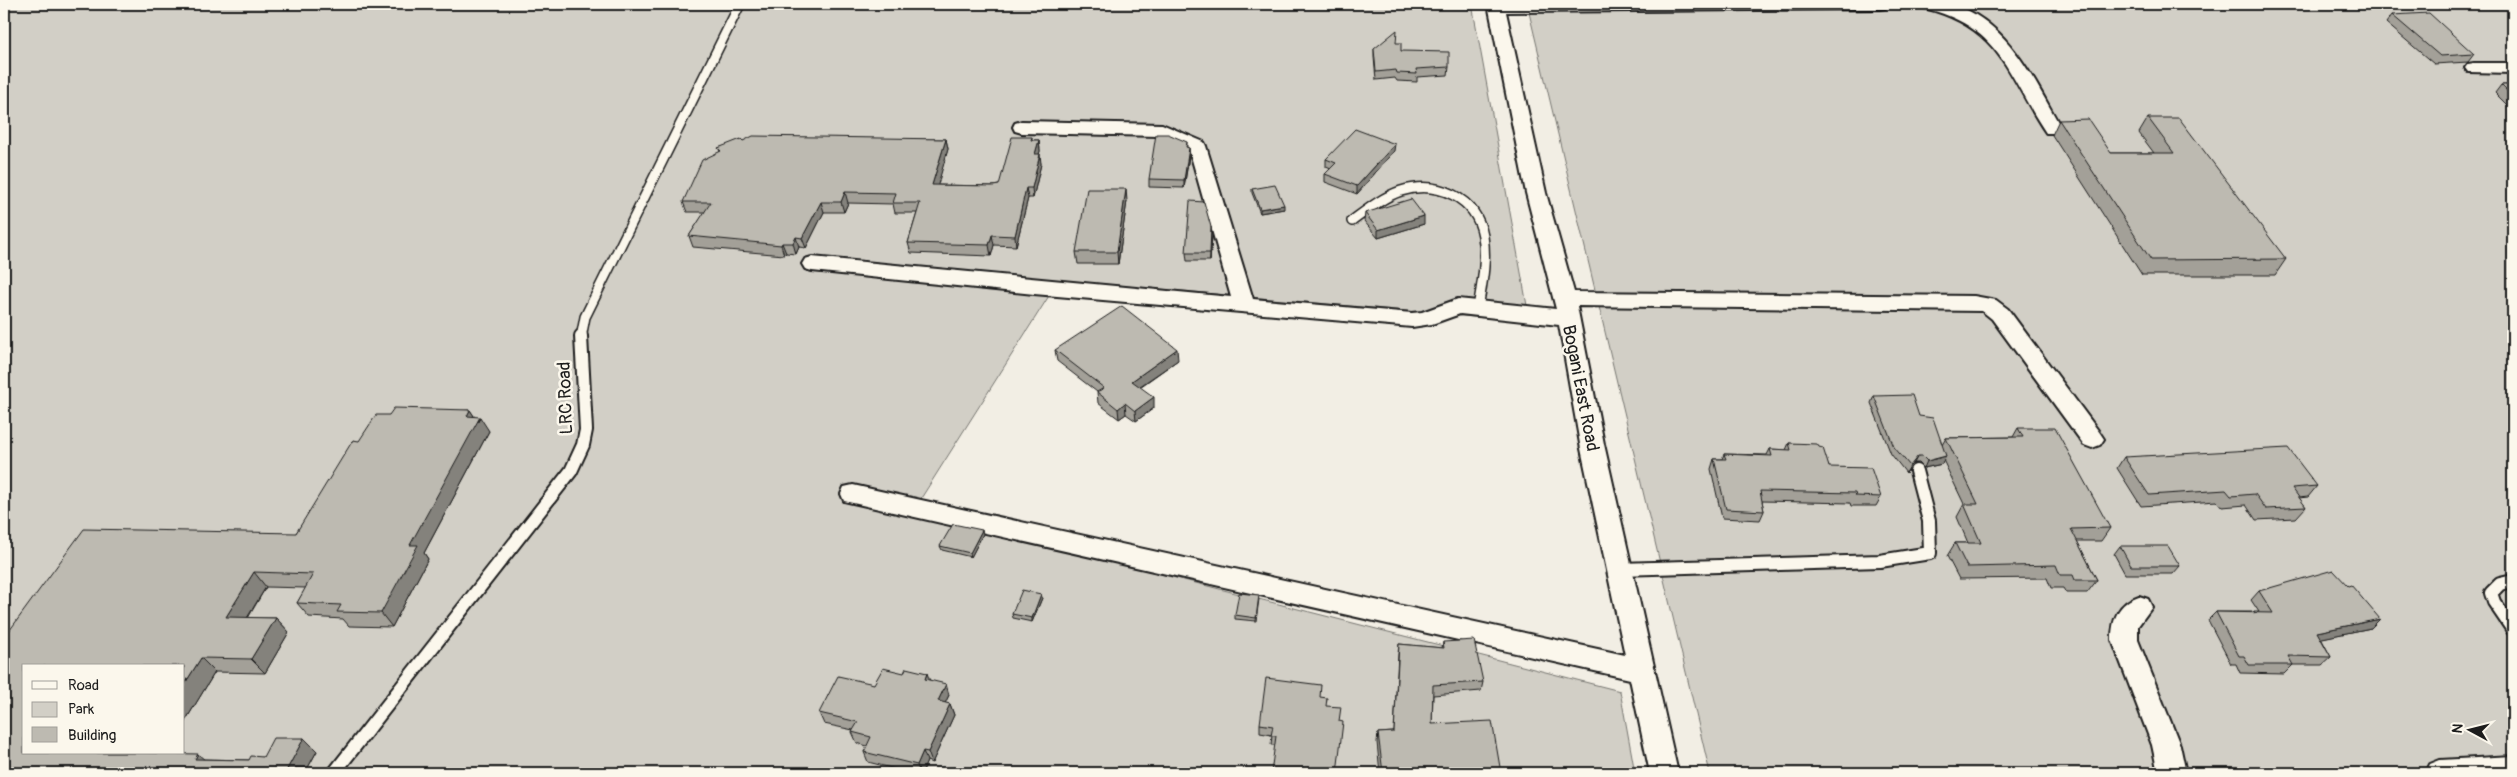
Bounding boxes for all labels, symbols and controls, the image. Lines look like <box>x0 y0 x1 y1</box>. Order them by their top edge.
street label: Bogani East Road <box>1557 323 1604 453</box>
street label: LRC Road <box>553 361 578 435</box>
legend <box>22 664 185 754</box>
text: Road <box>68 676 99 695</box>
text: Park <box>68 700 95 719</box>
north arrow <box>2444 704 2494 754</box>
text: N <box>2449 723 2467 734</box>
text: Building <box>68 726 116 745</box>

